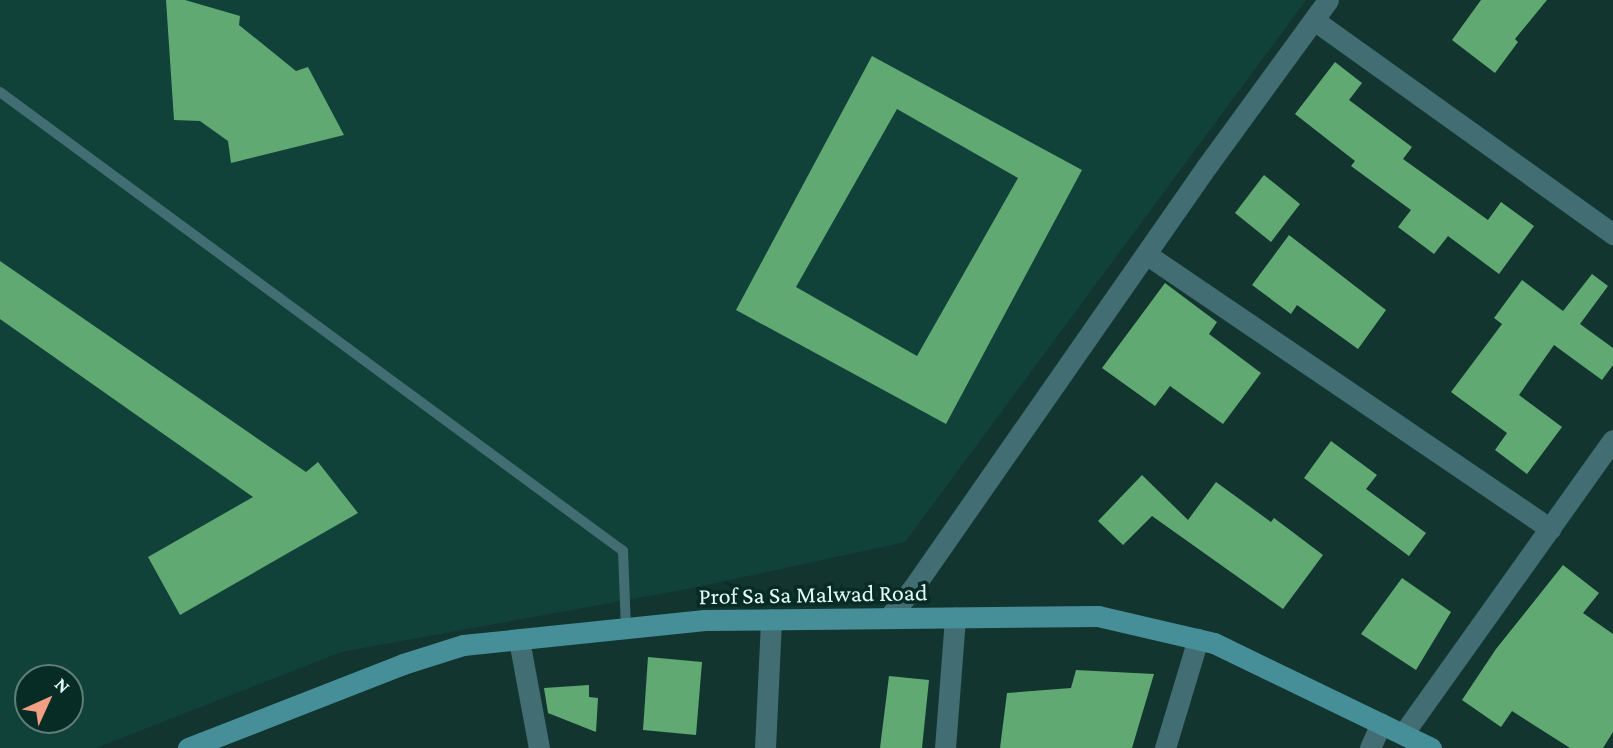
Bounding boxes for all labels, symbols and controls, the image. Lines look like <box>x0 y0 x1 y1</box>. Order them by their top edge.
street label: Prof Sa Sa Malwad Road <box>698 578 928 610</box>
north arrow <box>14 664 84 734</box>
text: N <box>51 673 75 697</box>

